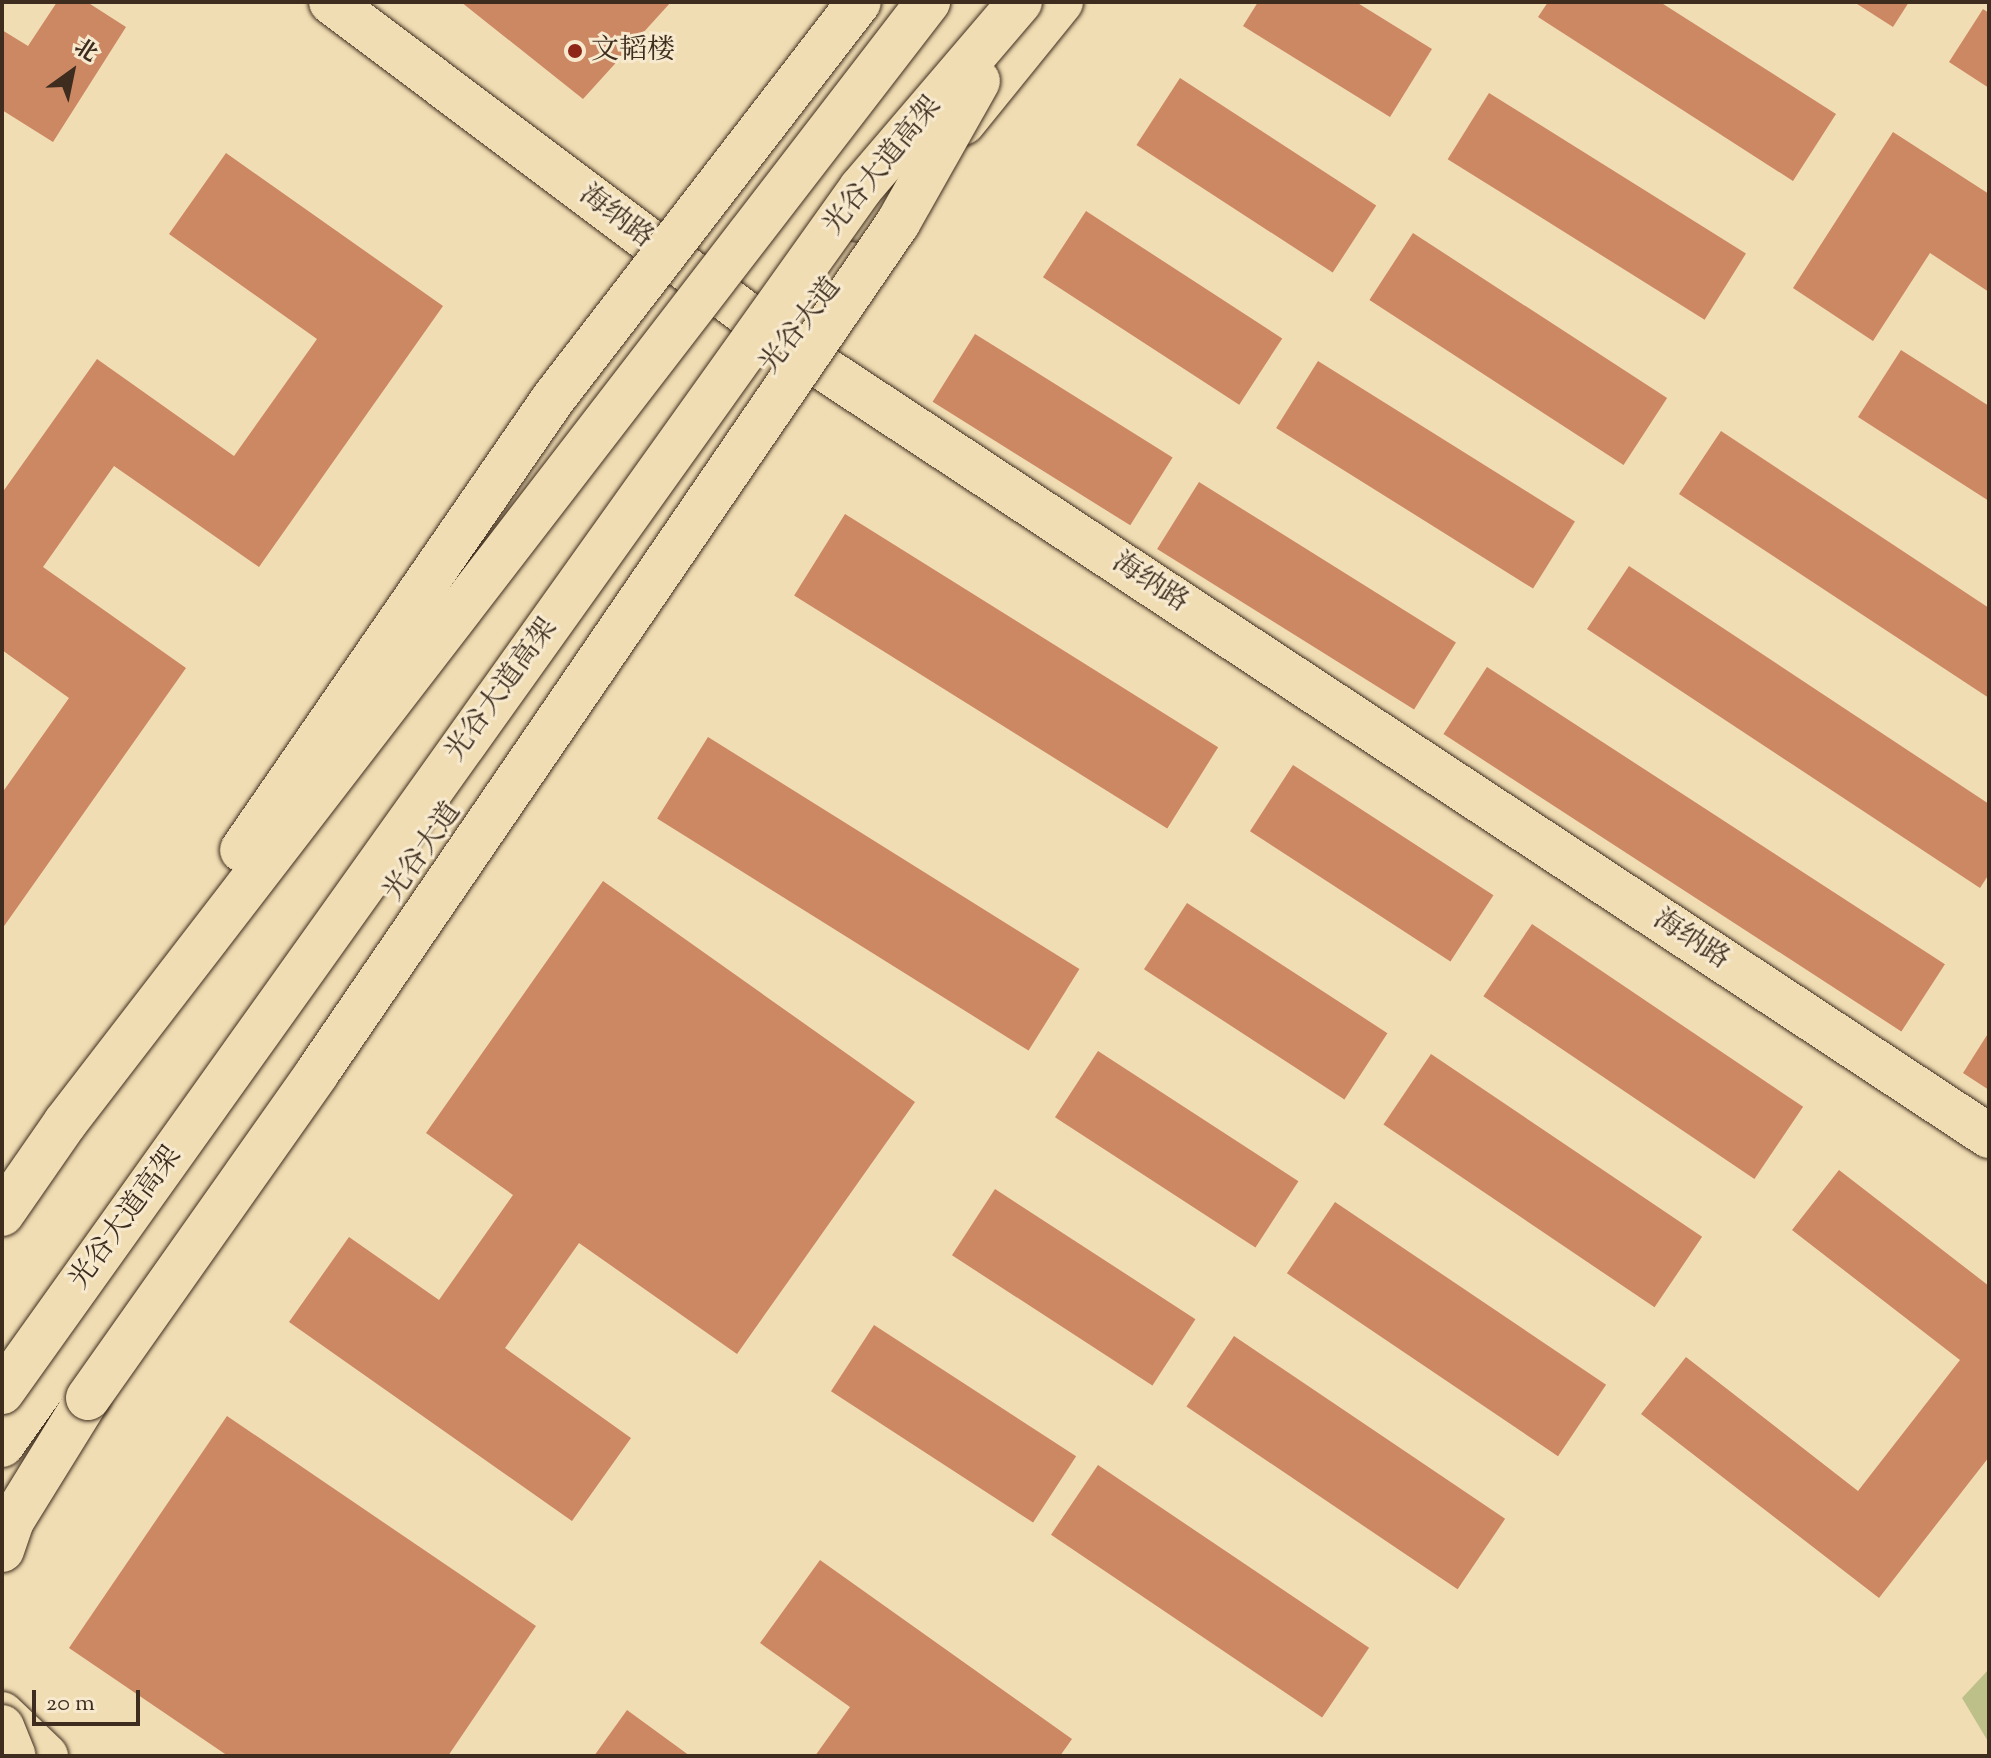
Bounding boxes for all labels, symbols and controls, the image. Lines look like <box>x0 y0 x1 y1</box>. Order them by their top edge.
north arrow <box>32 32 112 112</box>
text: 北 <box>67 32 103 71</box>
place label: 文韬楼 <box>591 34 675 68</box>
marker: 文韬楼 <box>566 42 584 60</box>
street label: 光谷大道高架 <box>817 90 949 242</box>
street label: 海纳路 <box>572 178 660 256</box>
street label: 光谷大道 <box>753 272 849 380</box>
street label: 海纳路 <box>1106 546 1194 620</box>
street label: 光谷大道高架 <box>439 612 565 768</box>
street label: 光谷大道 <box>377 796 469 908</box>
street label: 海纳路 <box>1647 903 1735 977</box>
street label: 光谷大道高架 <box>63 1140 189 1296</box>
scale bar <box>36 1674 144 1724</box>
text: 20 m <box>46 1687 95 1721</box>

